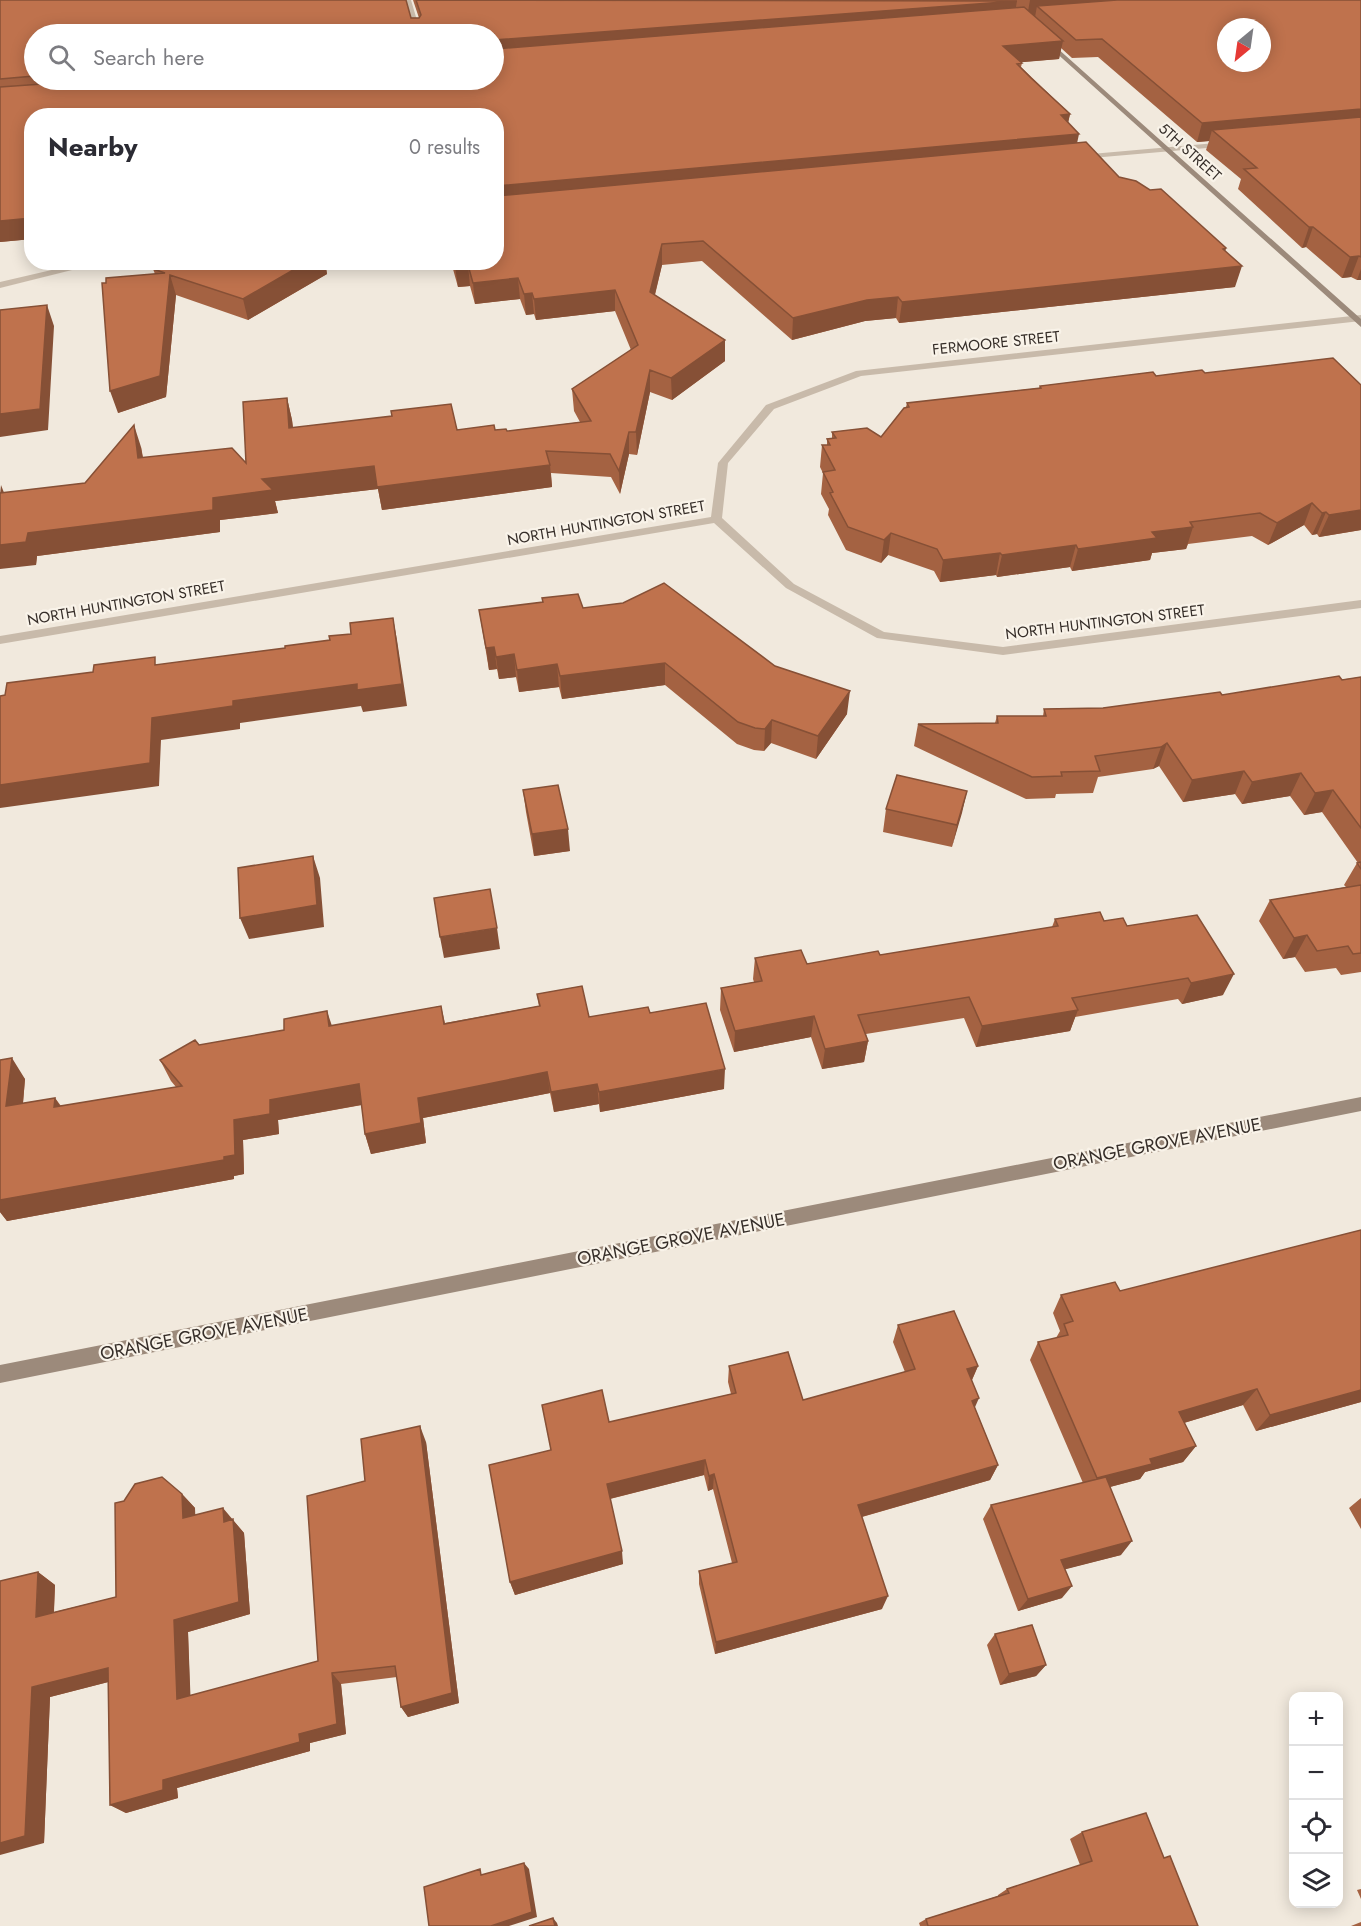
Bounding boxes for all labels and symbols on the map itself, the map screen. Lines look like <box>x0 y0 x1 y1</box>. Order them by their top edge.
north arrow <box>1217 18 1271 72</box>
street label: 5TH STREET <box>1154 118 1226 186</box>
street label: FERMOORE STREET <box>931 325 1061 361</box>
street label: NORTH HUNTINGTON STREET <box>505 495 707 551</box>
street label: NORTH HUNTINGTON STREET <box>25 575 227 631</box>
street label: NORTH HUNTINGTON STREET <box>1004 599 1206 645</box>
street label: ORANGE GROVE AVENUE <box>1051 1111 1263 1177</box>
street label: ORANGE GROVE AVENUE <box>575 1206 787 1272</box>
street label: ORANGE GROVE AVENUE <box>98 1301 310 1367</box>

